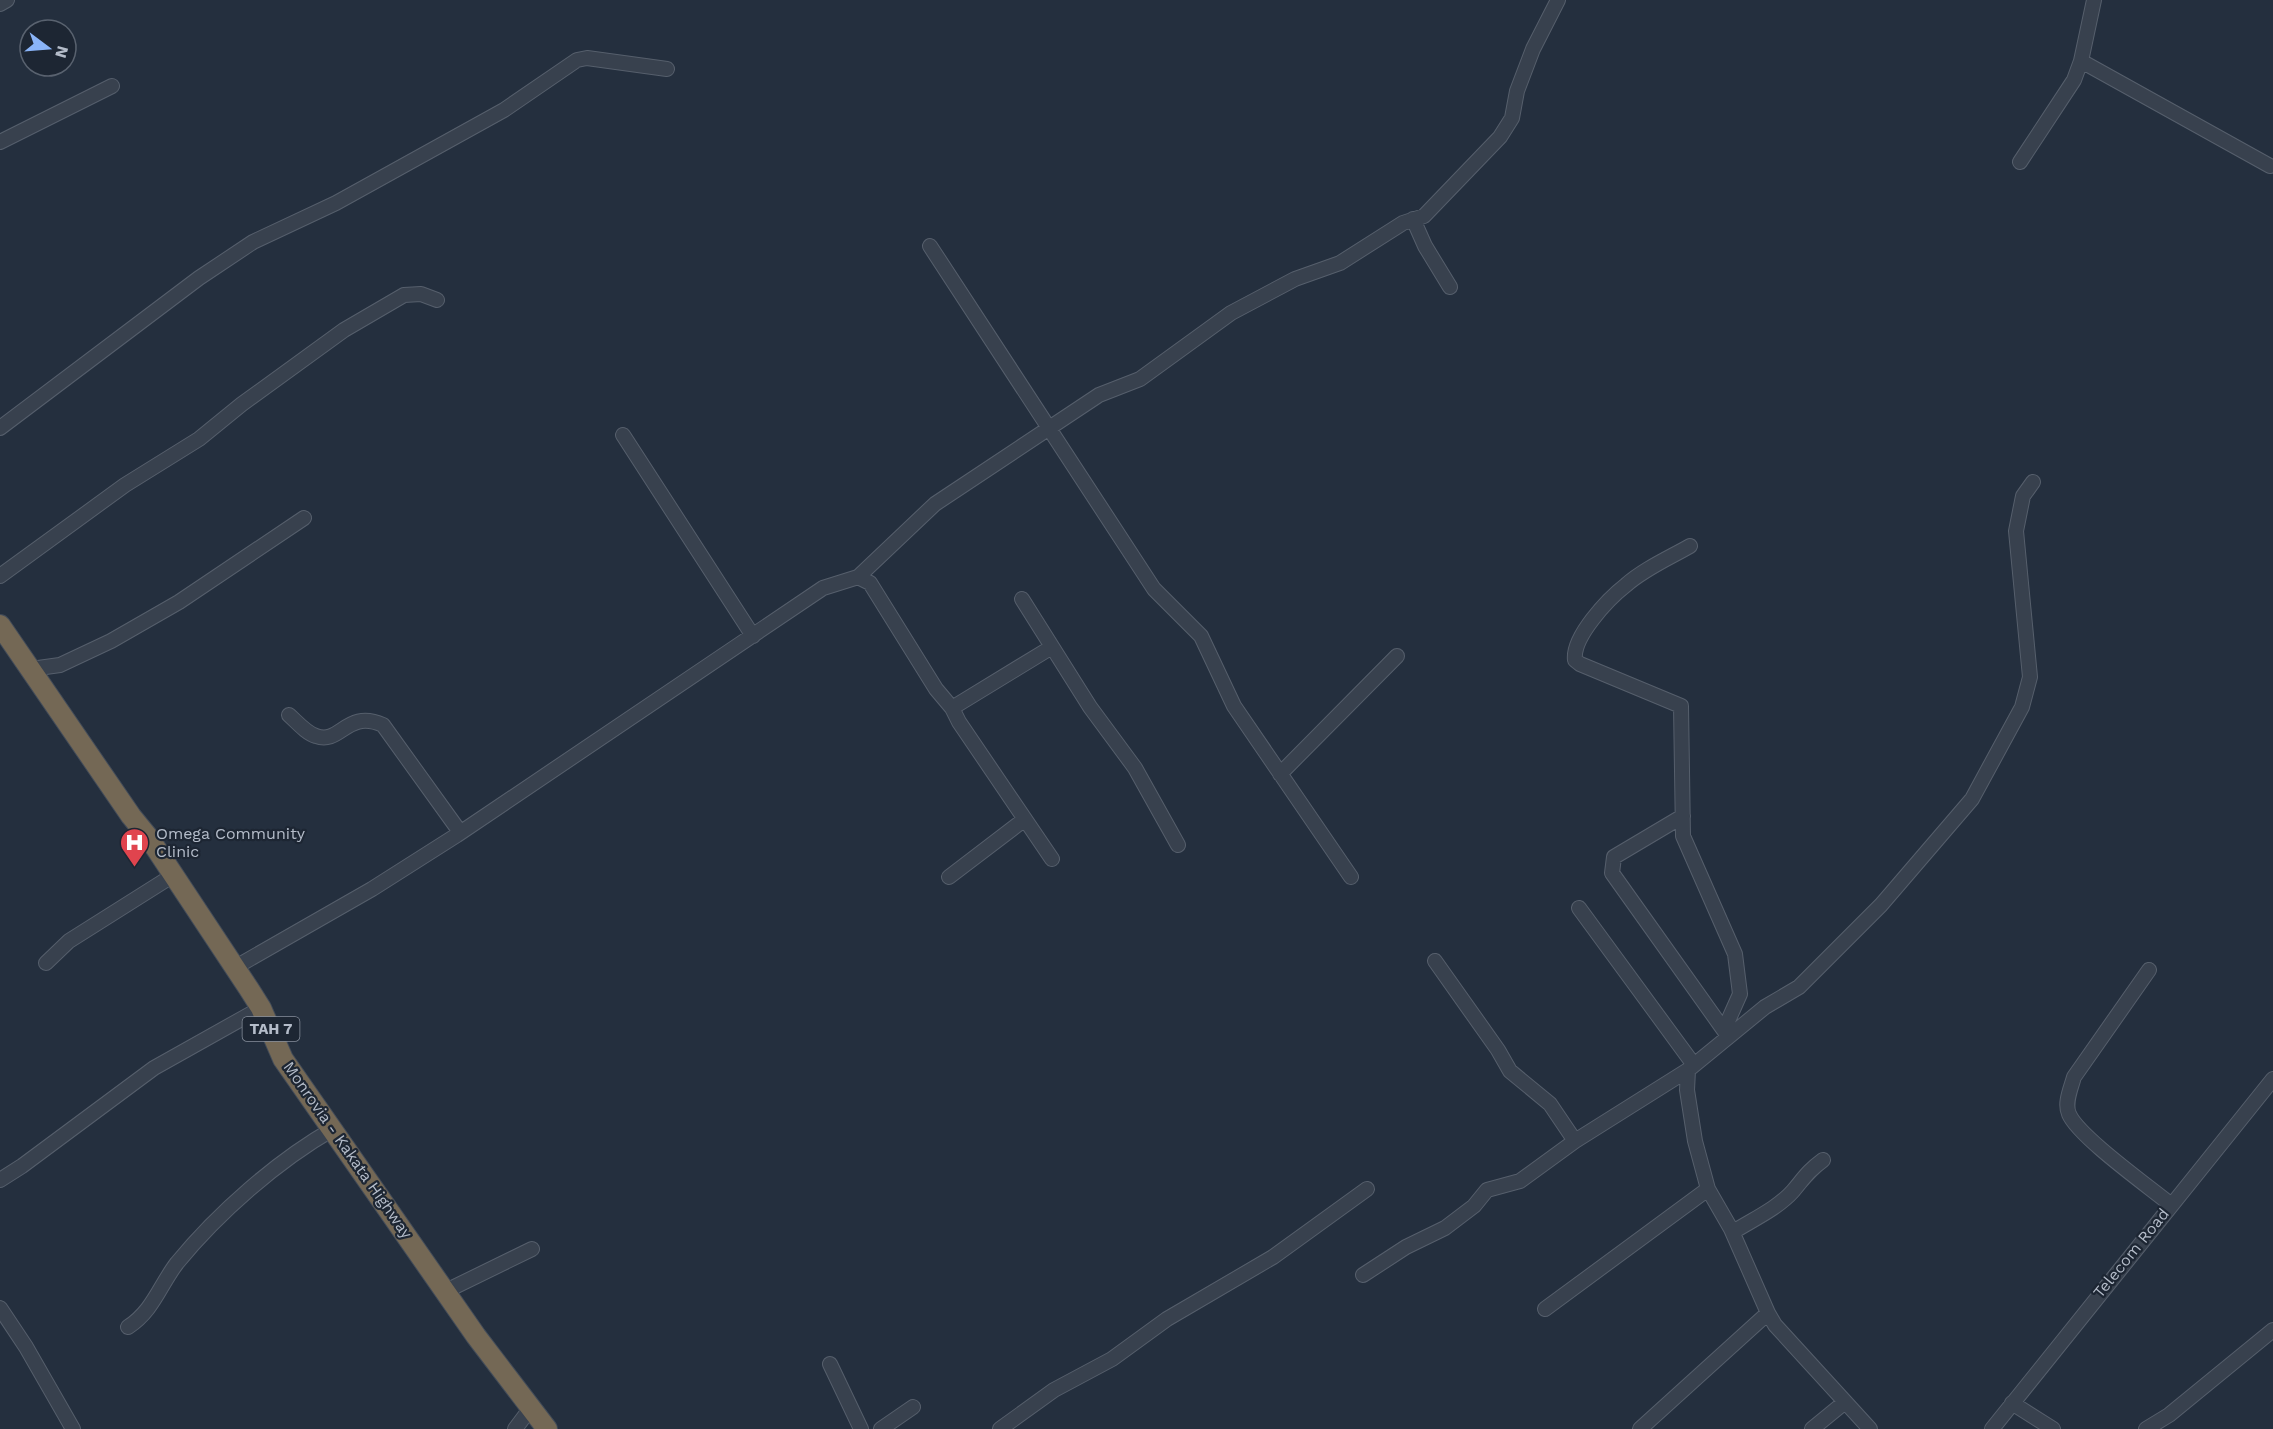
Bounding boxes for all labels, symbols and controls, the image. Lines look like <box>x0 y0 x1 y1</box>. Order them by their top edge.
north arrow <box>18 18 78 78</box>
text: N <box>51 44 73 60</box>
place label: Omega Community Clinic <box>156 824 306 861</box>
hospital icon: Omega Community Clinic <box>119 826 151 868</box>
road number: TAH 7 <box>242 1017 300 1041</box>
street label: Monrovia - Kakata Highway <box>280 1058 417 1243</box>
street label: Telecom Road <box>2089 1204 2173 1302</box>

